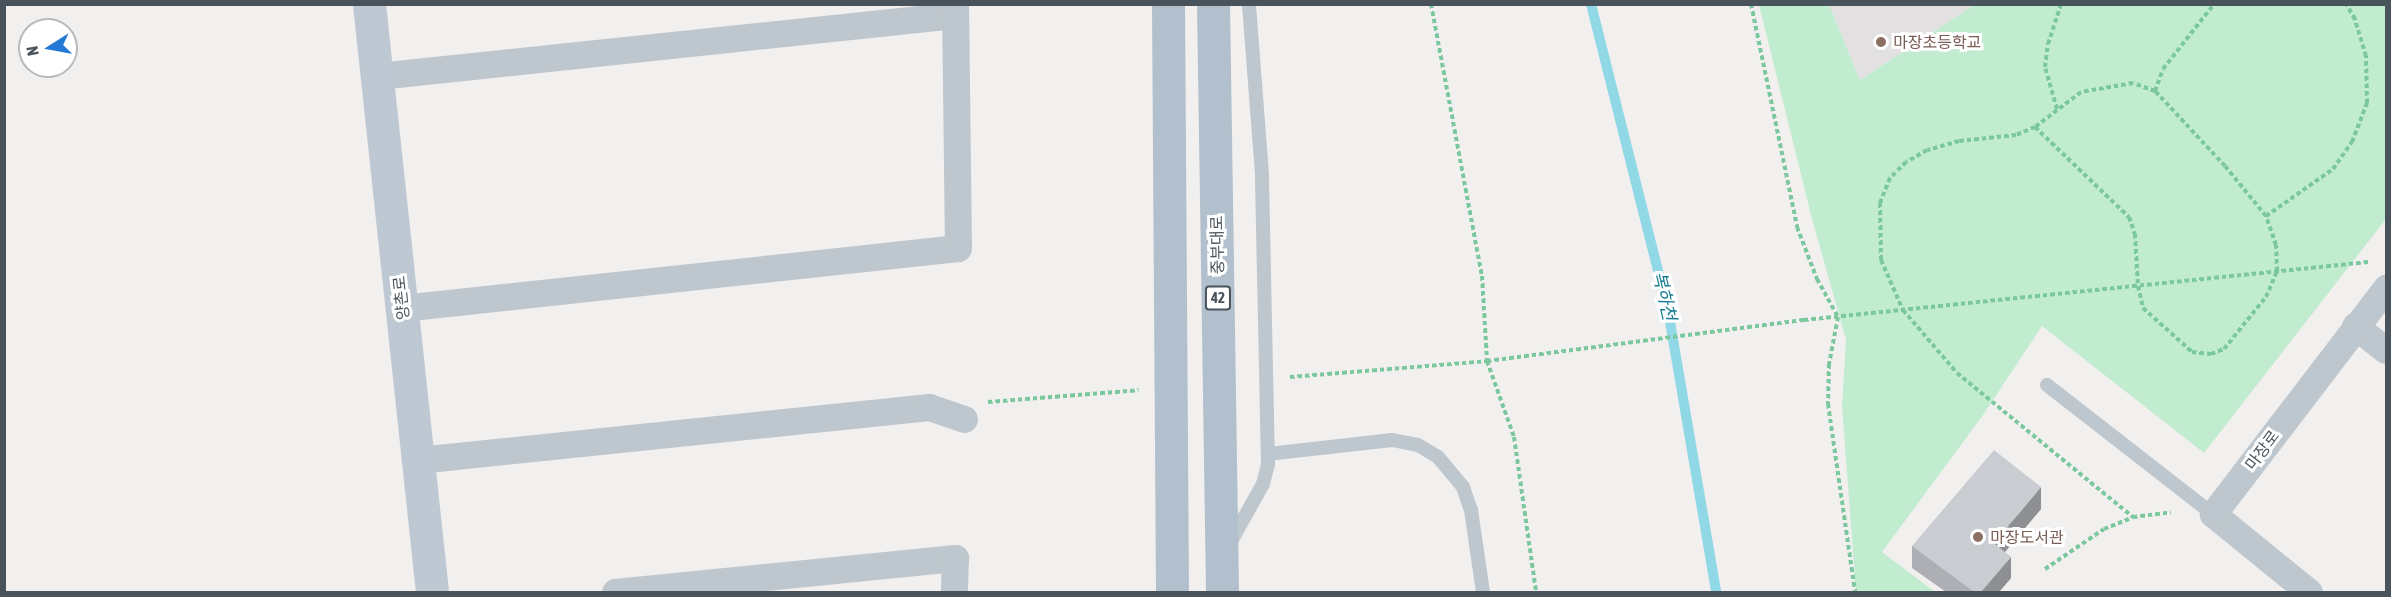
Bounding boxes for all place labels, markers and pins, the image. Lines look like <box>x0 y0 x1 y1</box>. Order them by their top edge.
place label: 마장초등학교 <box>1893 32 1981 52</box>
marker: 마장초등학교 <box>1874 35 1888 49</box>
place label: 마장도서관 <box>1990 527 2064 547</box>
marker: 마장도서관 <box>1971 530 1985 544</box>

